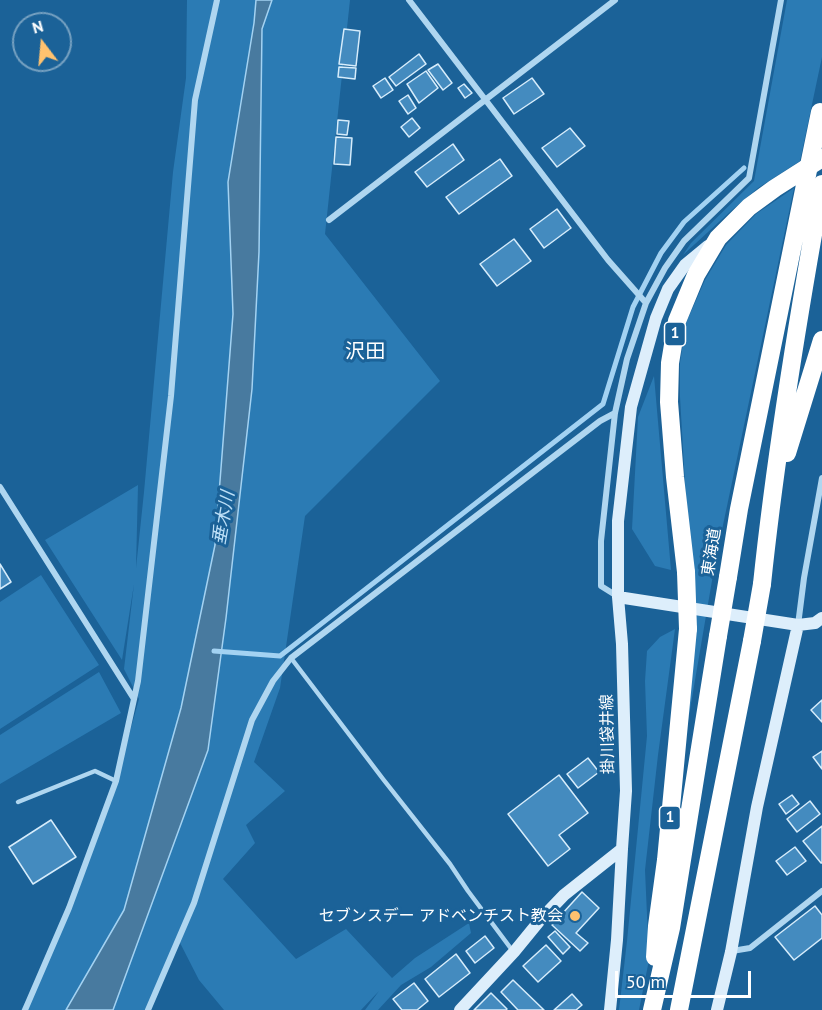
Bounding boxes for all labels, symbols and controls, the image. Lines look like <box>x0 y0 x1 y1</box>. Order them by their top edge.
north arrow <box>12 12 72 72</box>
text: N <box>30 16 45 38</box>
road number: 1 <box>664 322 686 346</box>
district label: 沢田 <box>345 340 385 364</box>
water label: 垂木川 <box>209 490 239 546</box>
street label: 東海道 <box>699 527 725 577</box>
street label: 掛川袋井線 <box>598 694 618 774</box>
road number: 1 <box>660 806 680 830</box>
place label: セブンスデー アドベンチスト教会 <box>319 906 563 926</box>
marker: セブンスデー アドベンチスト教会 <box>568 909 582 923</box>
scale bar <box>618 959 754 997</box>
text: 50 m <box>626 970 665 993</box>

